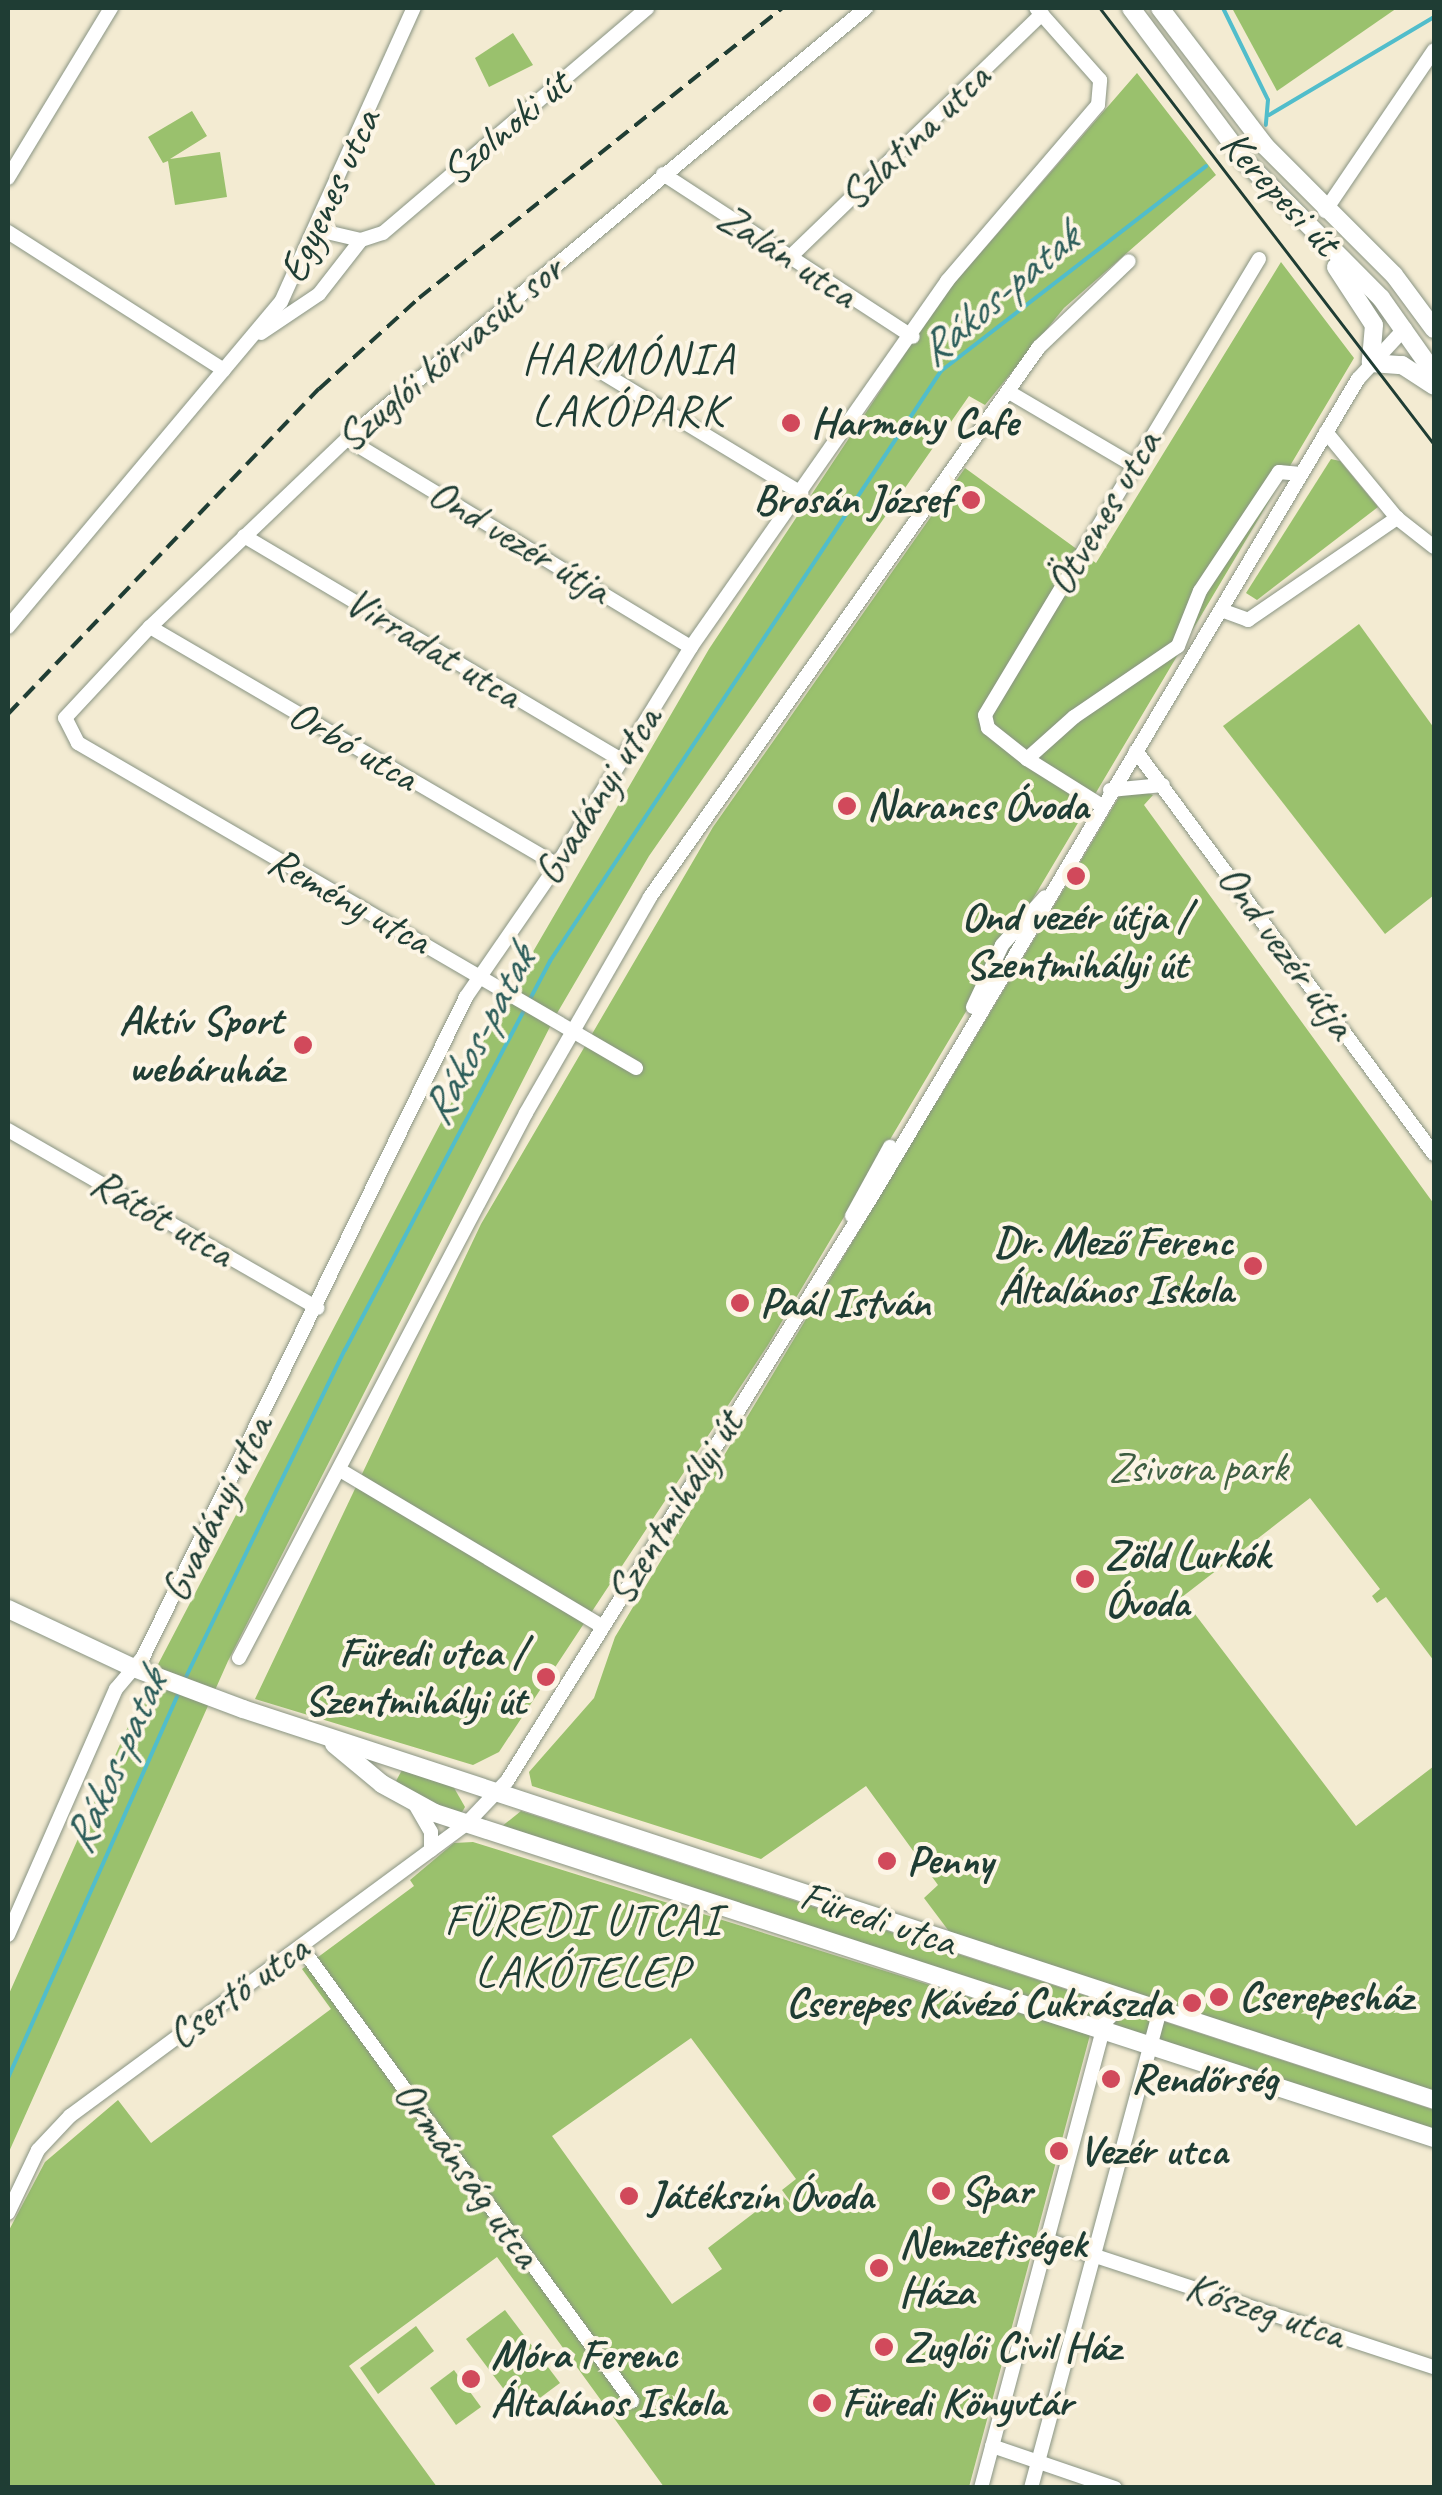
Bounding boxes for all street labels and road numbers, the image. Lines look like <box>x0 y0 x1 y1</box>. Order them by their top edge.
street label: Szlatina utca <box>830 53 1000 221</box>
street label: Szolnoki út <box>431 60 581 196</box>
street label: Egyenes utca <box>268 102 392 290</box>
street label: Kerepesi út <box>1209 120 1351 266</box>
street label: Zalán utca <box>708 193 866 319</box>
street label: Szuglói körvasút sor <box>326 245 574 463</box>
street label: Ötvenes utca <box>1036 423 1172 603</box>
street label: Ond vezér útja <box>419 468 619 616</box>
street label: Virradat utca <box>337 576 529 720</box>
street label: Orbó utca <box>280 689 426 803</box>
street label: Gvadányi utca <box>524 698 672 894</box>
street label: Remény utca <box>259 836 439 966</box>
street label: Ond vezér útja <box>1206 855 1366 1049</box>
street label: Rátót utca <box>82 1157 242 1279</box>
street label: Szentmihályi út <box>596 1402 754 1614</box>
street label: Gvadányi utca <box>151 1408 283 1610</box>
street label: Füredi utca <box>795 1870 961 1968</box>
street label: Csertő utca <box>157 1924 319 2060</box>
street label: Ormánság utca <box>383 2071 551 2277</box>
street label: Kőszeg utca <box>1180 2262 1350 2360</box>

